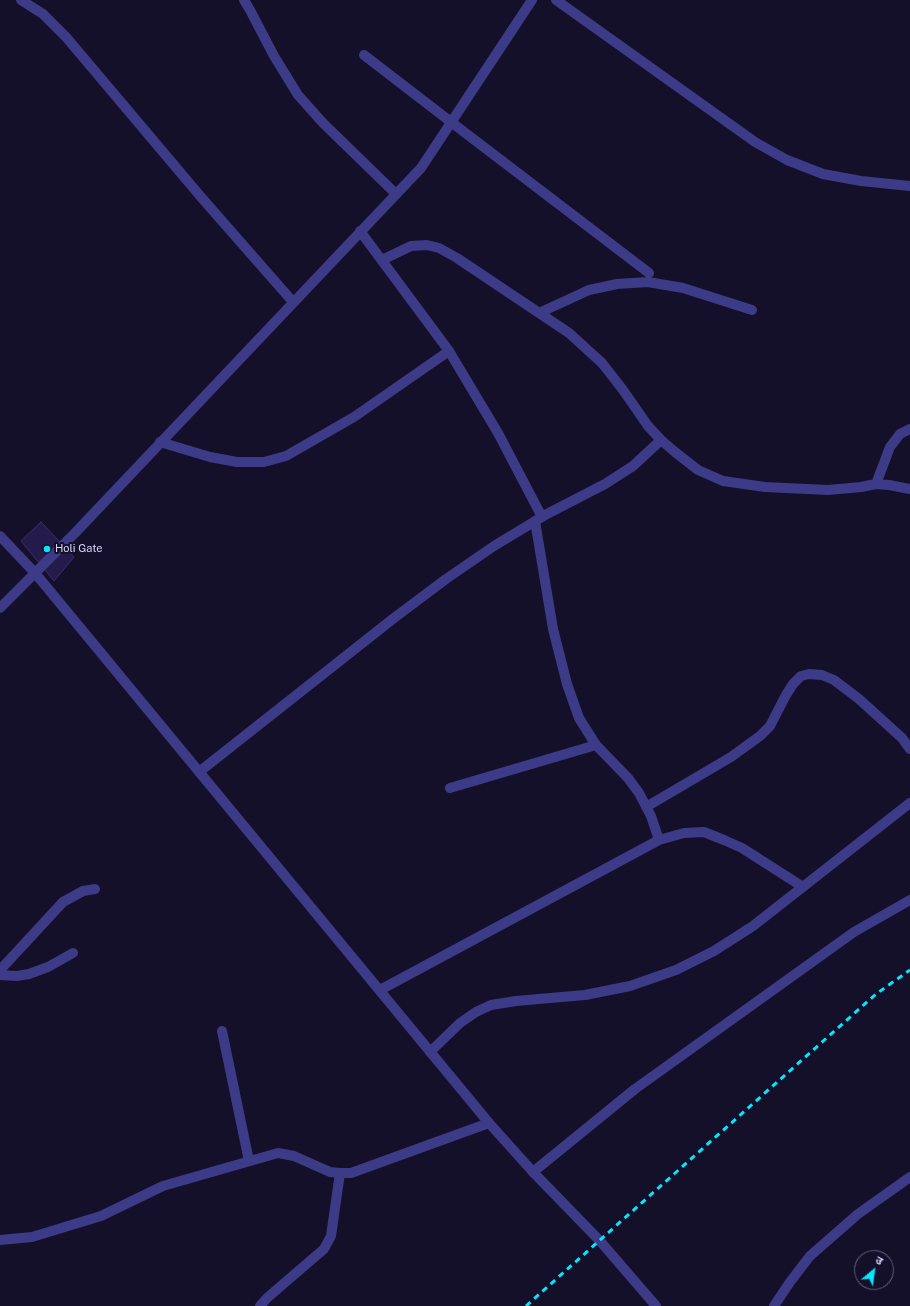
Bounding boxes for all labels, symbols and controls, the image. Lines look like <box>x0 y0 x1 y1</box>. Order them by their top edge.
place label: Holi Gate <box>55 542 103 556</box>
marker: Holi Gate <box>42 544 52 554</box>
north arrow <box>854 1250 894 1290</box>
text: उ <box>874 1254 885 1267</box>

